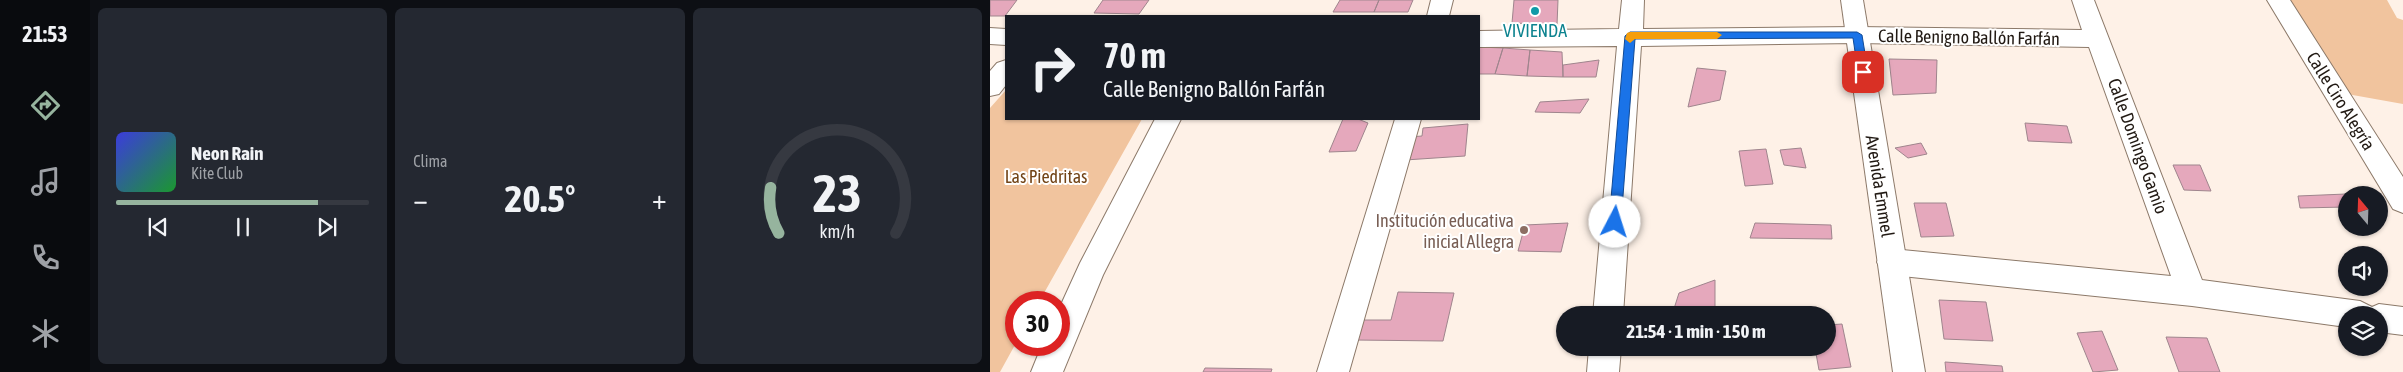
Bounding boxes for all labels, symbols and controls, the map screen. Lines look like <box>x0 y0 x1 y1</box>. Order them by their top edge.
marker: VIVIENDA <box>1529 5 1541 17</box>
place label: VIVIENDA <box>1503 20 1567 41</box>
text: 21:53 <box>22 21 68 47</box>
street label: Calle Benigno Ballón Farfán <box>1878 25 2060 49</box>
icon: right <box>1020 35 1085 100</box>
text: 70 m <box>1103 35 1166 75</box>
street label: Calle Ciro Alegría <box>2302 48 2380 154</box>
pin <box>1842 51 1884 93</box>
icon: arrive <box>1849 58 1877 86</box>
street label: Calle Domingo Gamio <box>2104 75 2172 217</box>
text: Calle Benigno Ballón Farfán <box>1103 76 1325 102</box>
icon: directions <box>28 88 63 123</box>
street label: Avenida Emmel <box>1862 133 1898 239</box>
text: Neon Rain <box>191 142 263 164</box>
text: Clima <box>413 152 447 170</box>
text: 23 <box>813 163 862 223</box>
icon: music <box>28 164 63 199</box>
text: Kite Club <box>191 164 243 182</box>
park label: Las Piedritas <box>1005 166 1087 187</box>
text: 20.5° <box>505 177 575 220</box>
text: − <box>413 183 428 215</box>
text: + <box>652 183 667 215</box>
north arrow <box>2338 186 2388 236</box>
map controls <box>2338 186 2388 356</box>
position arrow <box>1588 195 1640 247</box>
place label: Institución educativa inicial Allegra <box>1375 210 1514 252</box>
icon: previous <box>144 213 172 241</box>
icon: pause <box>229 213 257 241</box>
icon: next <box>313 213 341 241</box>
text: km/h <box>820 221 855 242</box>
marker: Institución educativa inicial Allegra <box>1518 224 1530 236</box>
icon: phone <box>28 240 63 275</box>
button: sound <box>2338 246 2388 296</box>
speed limit sign: 30 <box>1005 291 1070 356</box>
button: layers <box>2338 306 2388 356</box>
icon: climate <box>28 316 63 351</box>
text: 21:54 · 1 min · 150 m <box>1626 320 1766 342</box>

